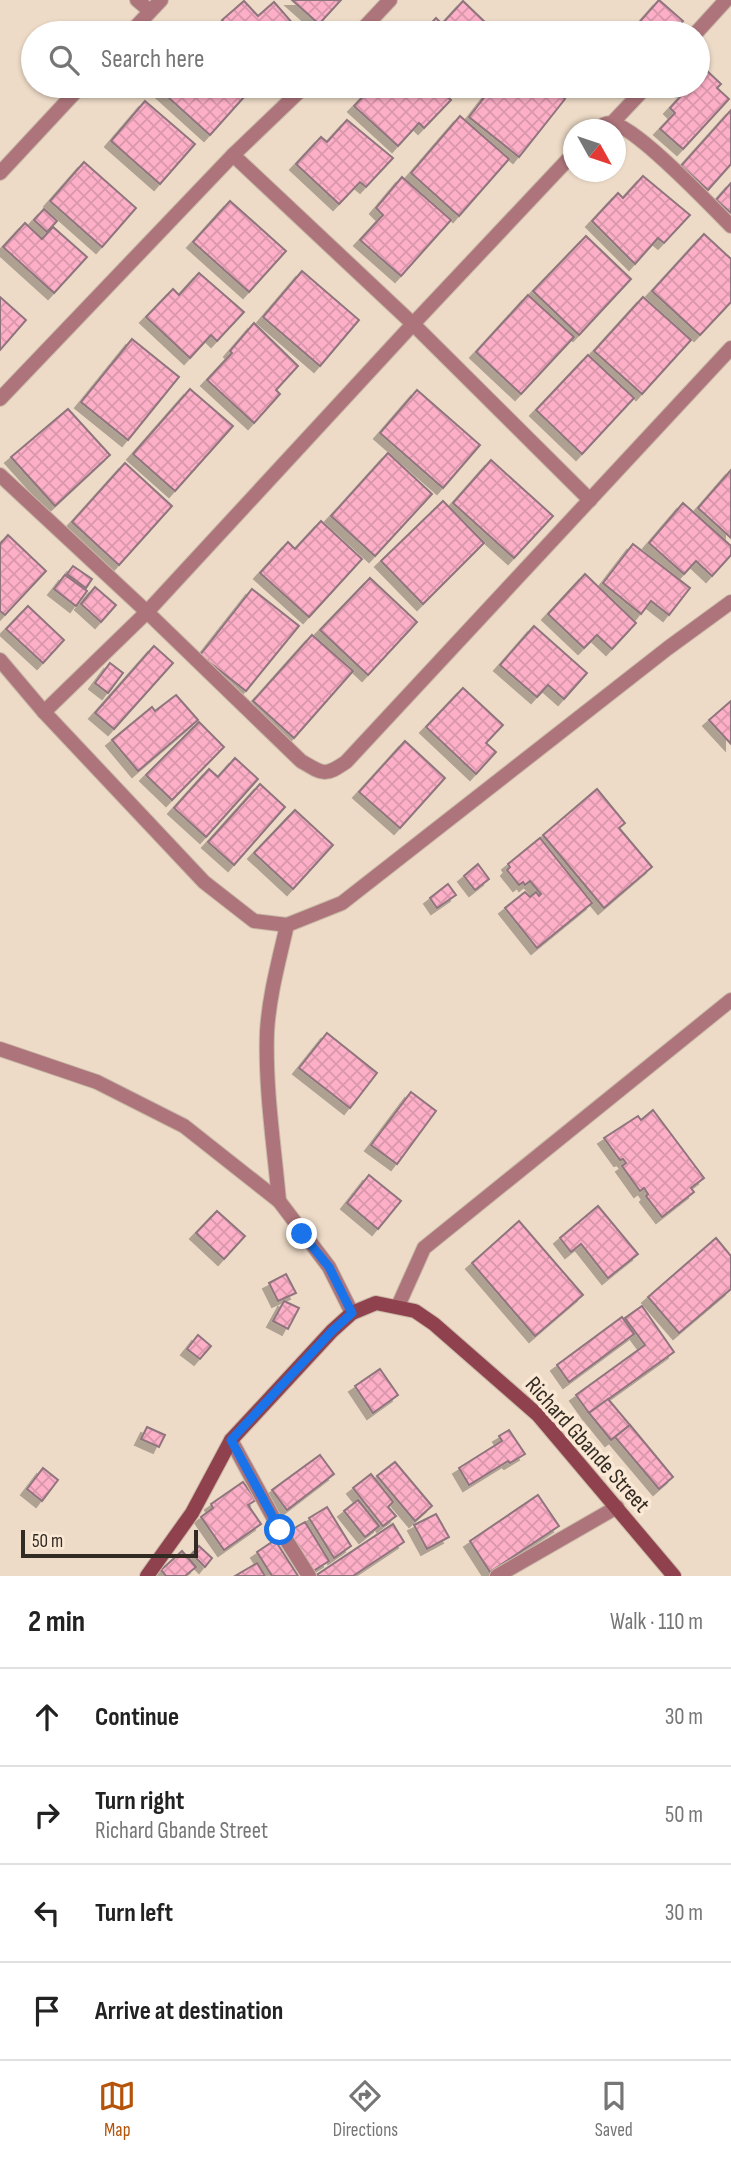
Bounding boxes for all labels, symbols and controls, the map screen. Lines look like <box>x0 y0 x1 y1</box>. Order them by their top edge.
search box <box>21 21 710 98</box>
icon: search <box>45 41 83 79</box>
text: Search here <box>101 44 204 75</box>
north arrow <box>563 119 626 182</box>
route end <box>286 1218 317 1249</box>
street label: Richard Gbande Street <box>519 1371 656 1518</box>
route start <box>264 1514 295 1545</box>
scale bar <box>21 1527 198 1559</box>
text: 50 m <box>32 1530 63 1553</box>
text: 2 min <box>28 1604 85 1640</box>
text: Walk · 110 m <box>610 1608 703 1636</box>
icon: ahead <box>28 1698 66 1736</box>
text: Continue <box>95 1702 179 1733</box>
text: 30 m <box>665 1703 703 1731</box>
text: Turn right <box>95 1786 184 1817</box>
icon: right <box>28 1796 66 1834</box>
text: 50 m <box>665 1801 703 1829</box>
text: Richard Gbande Street <box>95 1817 268 1845</box>
icon: left <box>28 1894 66 1932</box>
text: Turn left <box>95 1898 173 1929</box>
text: 30 m <box>665 1899 703 1927</box>
icon: arrive <box>28 1992 66 2030</box>
text: Arrive at destination <box>95 1996 283 2027</box>
tab: Map <box>98 2077 136 2142</box>
tab: Directions <box>333 2077 398 2142</box>
tab: Saved <box>595 2077 633 2142</box>

